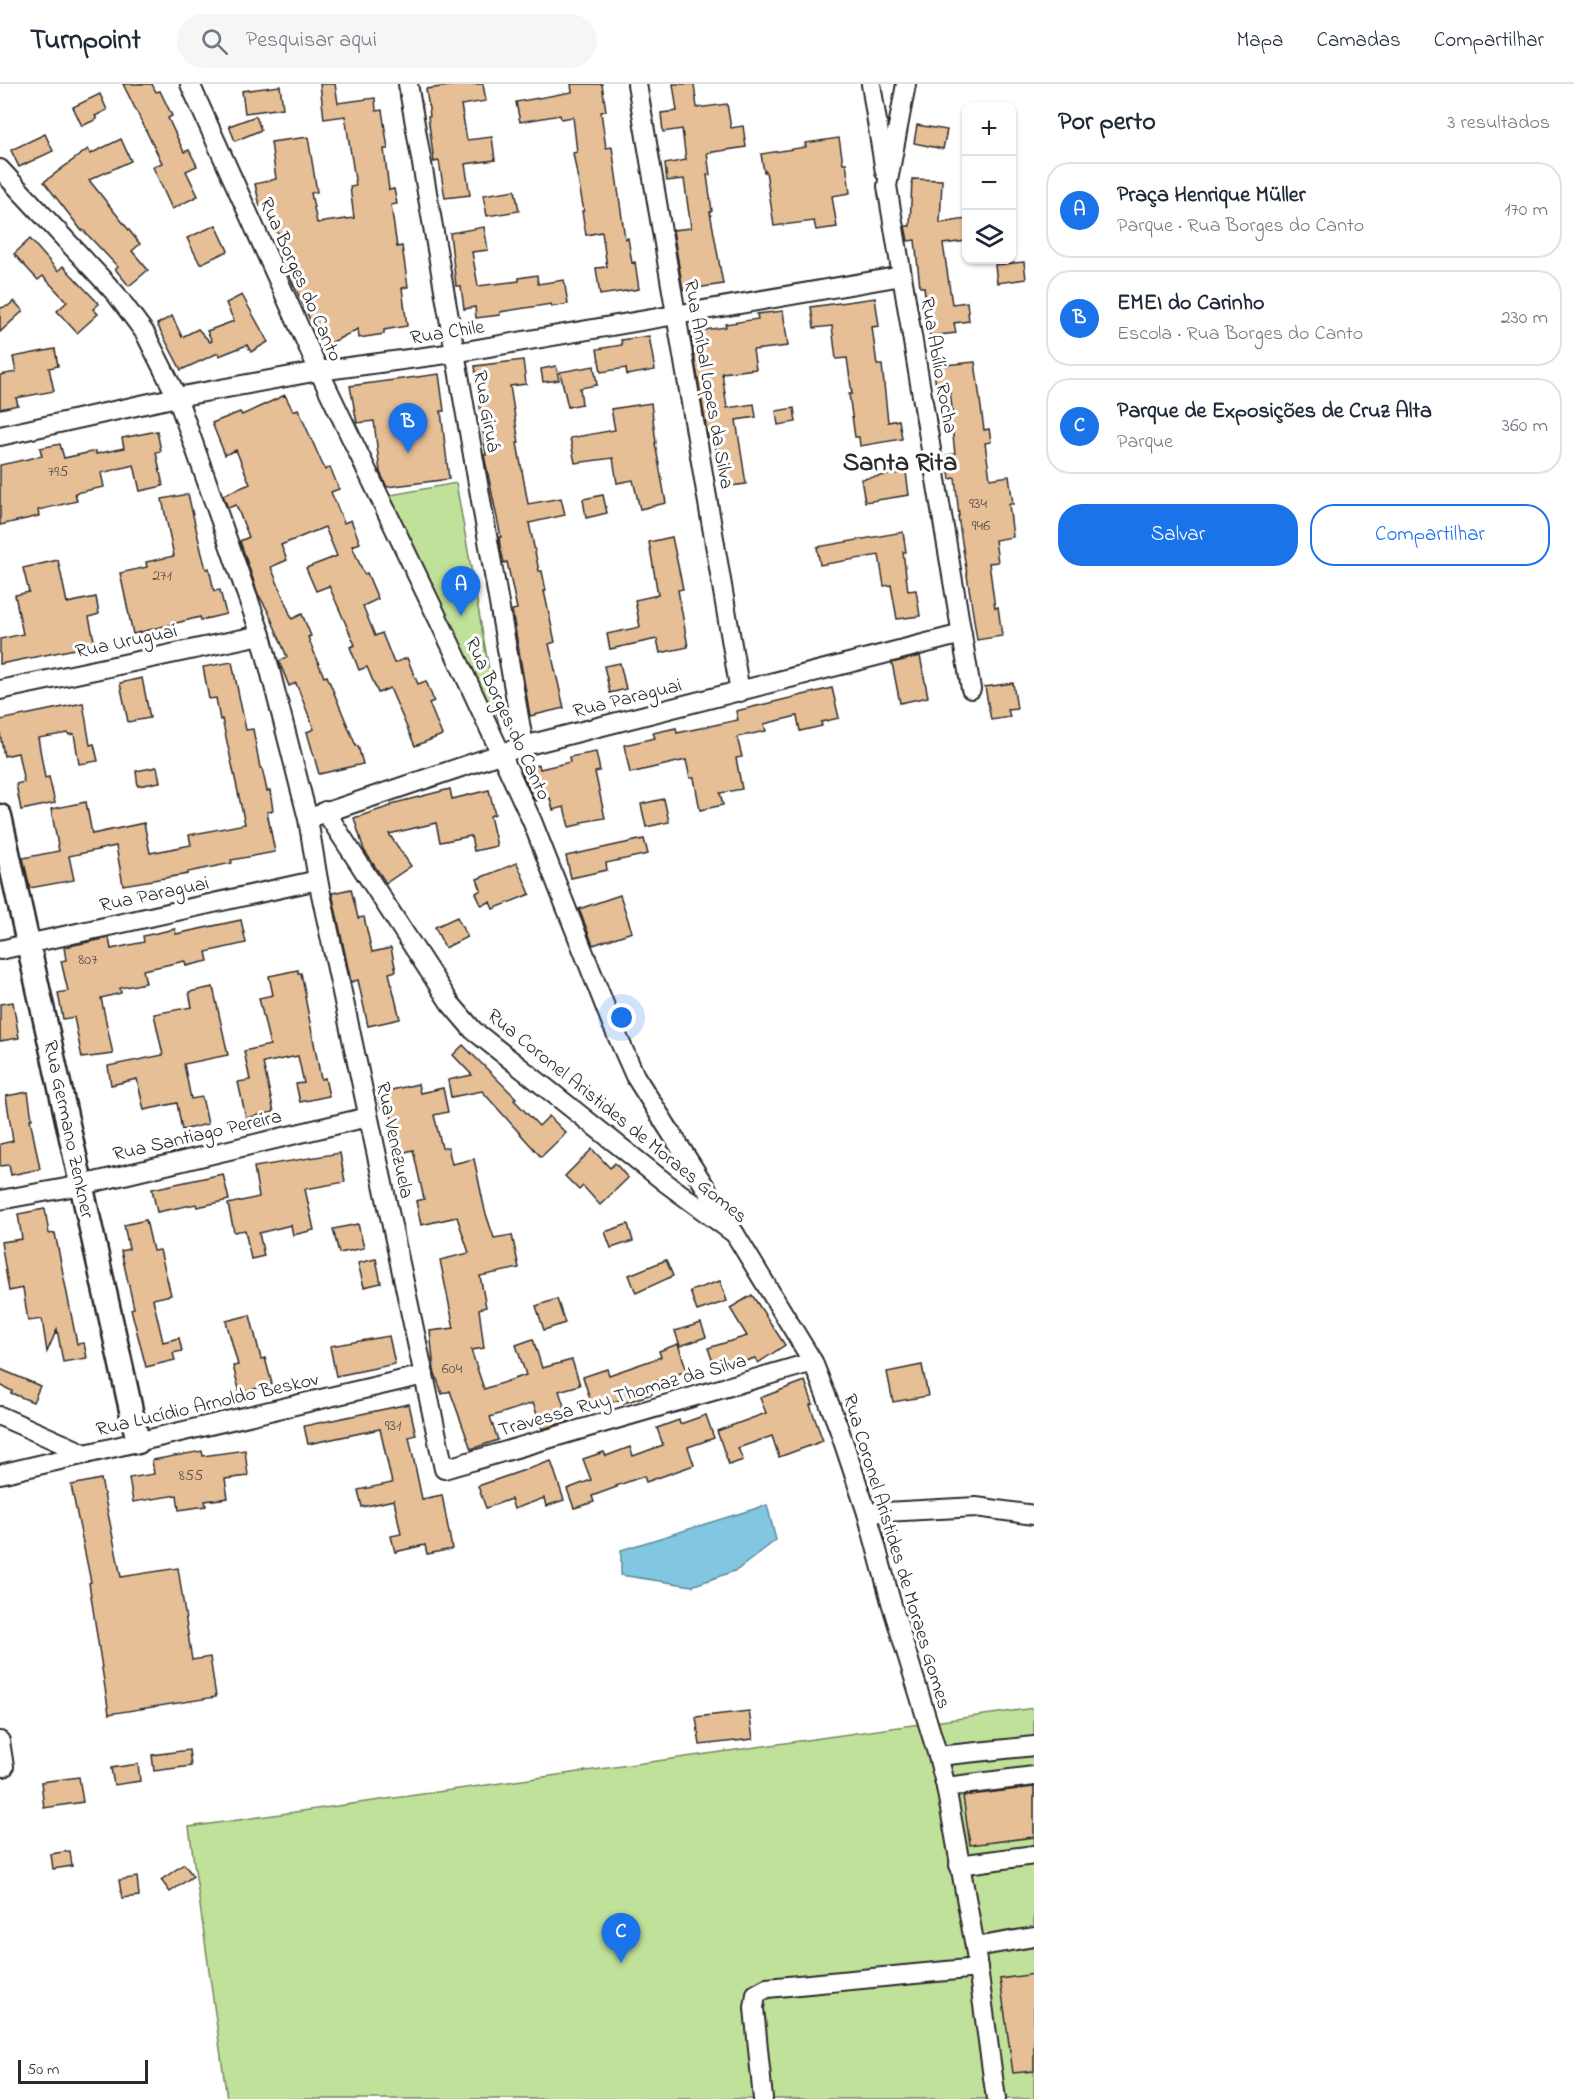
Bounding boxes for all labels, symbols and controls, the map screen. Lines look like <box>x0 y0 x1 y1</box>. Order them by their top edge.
search box <box>177 14 597 68</box>
text: Turnpoint <box>30 21 141 62</box>
icon: search <box>198 25 231 58</box>
text: Pesquisar aqui <box>246 25 377 57</box>
text: Mapa <box>1237 26 1283 56</box>
text: Camadas <box>1316 26 1401 56</box>
text: Compartilhar <box>1434 26 1544 56</box>
map controls <box>962 102 1016 264</box>
button: + <box>962 102 1016 156</box>
text: Por perto <box>1058 104 1156 142</box>
text: 3 resultados <box>1447 109 1550 138</box>
button: − <box>962 156 1016 210</box>
text: Praça Henrique Müller <box>1117 180 1306 212</box>
street label: Rua Borges do Canto <box>250 193 349 367</box>
text: A <box>1073 196 1086 225</box>
text: 170 m <box>1504 196 1548 225</box>
button: layers <box>962 210 1016 264</box>
text: Parque · Rua Borges do Canto <box>1117 212 1364 241</box>
street label: Rua Aníbal Lopes da Silva <box>675 278 740 491</box>
text: EMEI do Carinho <box>1117 288 1264 320</box>
street label: Rua Abílio Rocha <box>911 295 964 436</box>
text: B <box>1073 304 1086 333</box>
text: 230 m <box>1501 304 1548 333</box>
street label: Rua Chile <box>408 313 487 354</box>
text: Escola · Rua Borges do Canto <box>1117 320 1363 349</box>
street label: Rua Giruá <box>464 368 507 454</box>
text: Parque de Exposições de Cruz Alta <box>1117 396 1432 428</box>
pin: B <box>388 404 428 453</box>
text: C <box>1074 412 1085 441</box>
text: 360 m <box>1502 412 1548 441</box>
text: Parque <box>1117 428 1173 457</box>
district label: Santa Rita <box>843 445 957 483</box>
house number: 795 <box>48 460 68 484</box>
house number: 934 <box>969 492 987 516</box>
button: Salvar <box>1058 504 1298 566</box>
button: Compartilhar <box>1310 504 1550 566</box>
house number: 946 <box>972 514 990 538</box>
house number: 271 <box>152 564 172 588</box>
pin: A <box>442 566 480 616</box>
street label: Rua Uruguai <box>73 618 180 668</box>
street label: Rua Borges do Canto <box>455 633 557 806</box>
street label: Rua Paraguai <box>570 672 685 728</box>
street label: Rua Paraguai <box>97 870 212 922</box>
house number: 807 <box>78 948 98 972</box>
street label: Rua Coronel Aristides de Moraes Gomes <box>480 1003 753 1231</box>
your location <box>607 1003 636 1032</box>
street label: Rua Germano Zenkner <box>35 1038 101 1222</box>
street label: Rua Venezuela <box>367 1080 420 1201</box>
street label: Rua Santiago Pereira <box>110 1103 285 1171</box>
street label: Travessa Ruy Thomaz da Silva <box>495 1347 750 1446</box>
house number: 604 <box>442 1357 463 1381</box>
street label: Rua Lucídio Arnoldo Beskov <box>94 1366 322 1445</box>
street label: Rua Coronel Aristides de Moraes Gomes <box>834 1391 957 1713</box>
house number: 931 <box>385 1414 401 1438</box>
house number: 855 <box>179 1464 203 1488</box>
pin: C <box>602 1914 640 1963</box>
scale bar <box>18 2057 148 2084</box>
text: 50 m <box>27 2058 59 2082</box>

